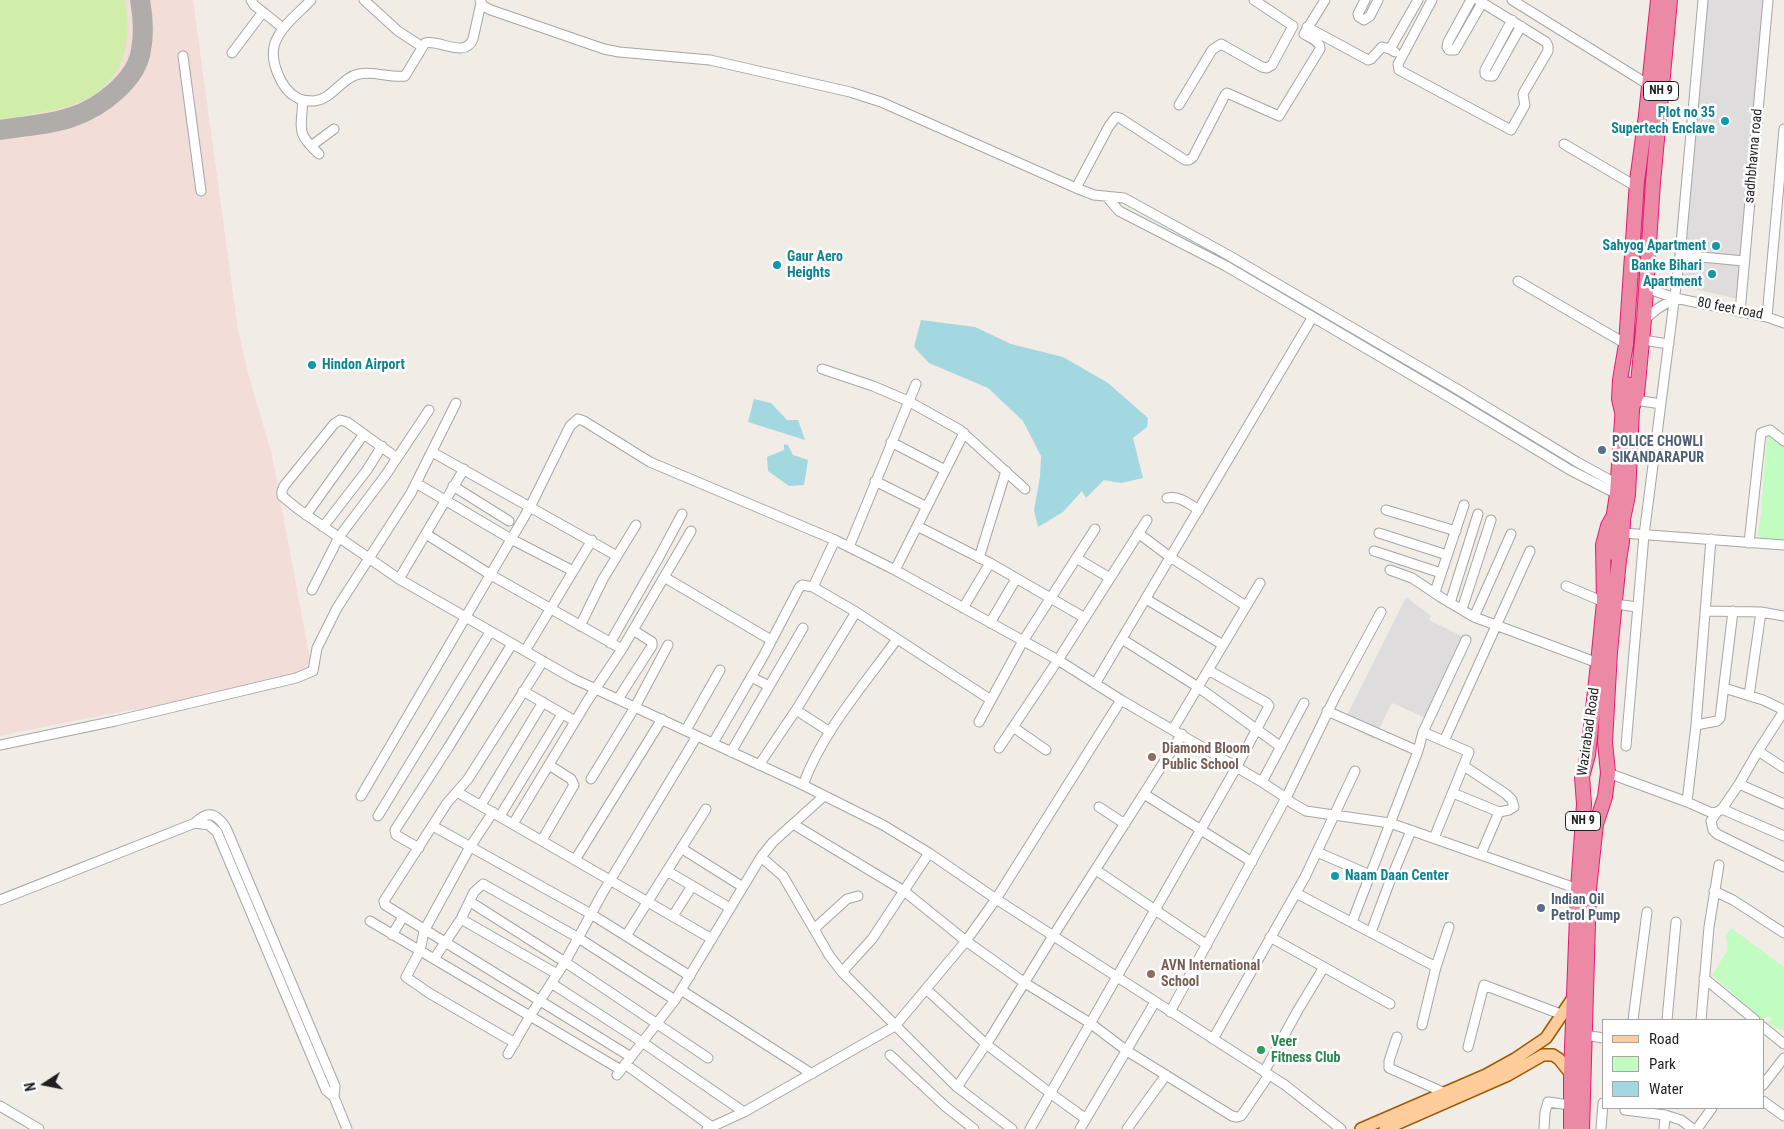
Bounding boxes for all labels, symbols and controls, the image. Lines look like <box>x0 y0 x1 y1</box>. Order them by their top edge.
road number: NH 9 <box>1644 82 1678 100</box>
place label: Plot no 35 Supertech Enclave <box>1611 105 1715 138</box>
street label: sadhbhavna road <box>1742 108 1766 204</box>
marker: Plot no 35 Supertech Enclave <box>1719 115 1731 127</box>
place label: Sahyog Apartment <box>1602 238 1706 254</box>
marker: Sahyog Apartment <box>1710 240 1722 252</box>
place label: Gaur Aero Heights <box>787 249 843 282</box>
place label: Banke Bihari Apartment <box>1631 258 1702 290</box>
marker: Gaur Aero Heights <box>771 259 783 271</box>
marker: Banke Bihari Apartment <box>1706 268 1718 280</box>
street label: 80 feet road <box>1696 294 1764 324</box>
place label: Hindon Airport <box>322 357 405 373</box>
marker: Hindon Airport <box>306 359 318 371</box>
place label: POLICE CHOWLI SIKANDARAPUR <box>1612 434 1704 467</box>
marker: POLICE CHOWLI SIKANDARAPUR <box>1596 444 1608 456</box>
street label: Wazirabad Road <box>1574 687 1604 777</box>
place label: Diamond Bloom Public School <box>1162 741 1250 774</box>
marker: Diamond Bloom Public School <box>1146 751 1158 763</box>
road number: NH 9 <box>1566 811 1600 830</box>
place label: Naam Daan Center <box>1345 868 1449 884</box>
marker: Naam Daan Center <box>1329 870 1341 882</box>
place label: Indian Oil Petrol Pump <box>1551 892 1620 924</box>
marker: Indian Oil Petrol Pump <box>1535 902 1547 914</box>
place label: AVN International School <box>1161 958 1260 990</box>
marker: AVN International School <box>1145 968 1157 980</box>
legend <box>1602 1019 1764 1109</box>
text: Road <box>1649 1030 1679 1048</box>
place label: Veer Fitness Club <box>1271 1034 1340 1066</box>
marker: Veer Fitness Club <box>1255 1044 1267 1056</box>
text: Park <box>1649 1055 1676 1073</box>
north arrow <box>20 1059 70 1109</box>
text: Water <box>1649 1080 1683 1098</box>
text: N <box>22 1081 39 1093</box>

